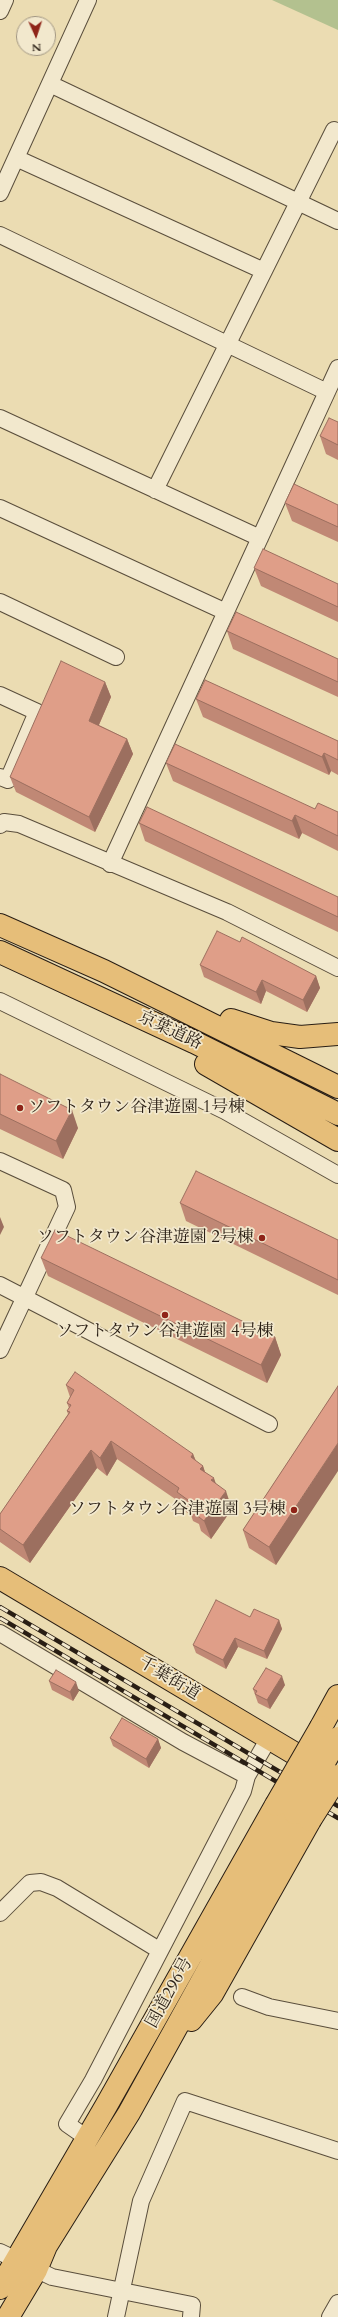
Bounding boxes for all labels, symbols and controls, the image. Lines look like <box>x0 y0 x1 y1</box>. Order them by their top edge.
north arrow <box>16 16 56 56</box>
text: N <box>31 40 42 55</box>
street label: 京葉道路 <box>135 1007 205 1055</box>
place label: ソフトタウン谷津遊園 1号棟 <box>28 1098 245 1118</box>
marker: ソフトタウン谷津遊園 1号棟 <box>15 1103 25 1113</box>
place label: ソフトタウン谷津遊園 2号棟 <box>37 1228 254 1248</box>
marker: ソフトタウン谷津遊園 2号棟 <box>257 1233 267 1243</box>
marker: ソフトタウン谷津遊園 4号棟 <box>160 1310 170 1320</box>
place label: ソフトタウン谷津遊園 4号棟 <box>56 1322 274 1342</box>
place label: ソフトタウン谷津遊園 3号棟 <box>69 1500 286 1520</box>
marker: ソフトタウン谷津遊園 3号棟 <box>289 1505 299 1515</box>
street label: 千葉街道 <box>135 1653 203 1705</box>
street label: 国道296号 <box>142 1954 198 2032</box>

